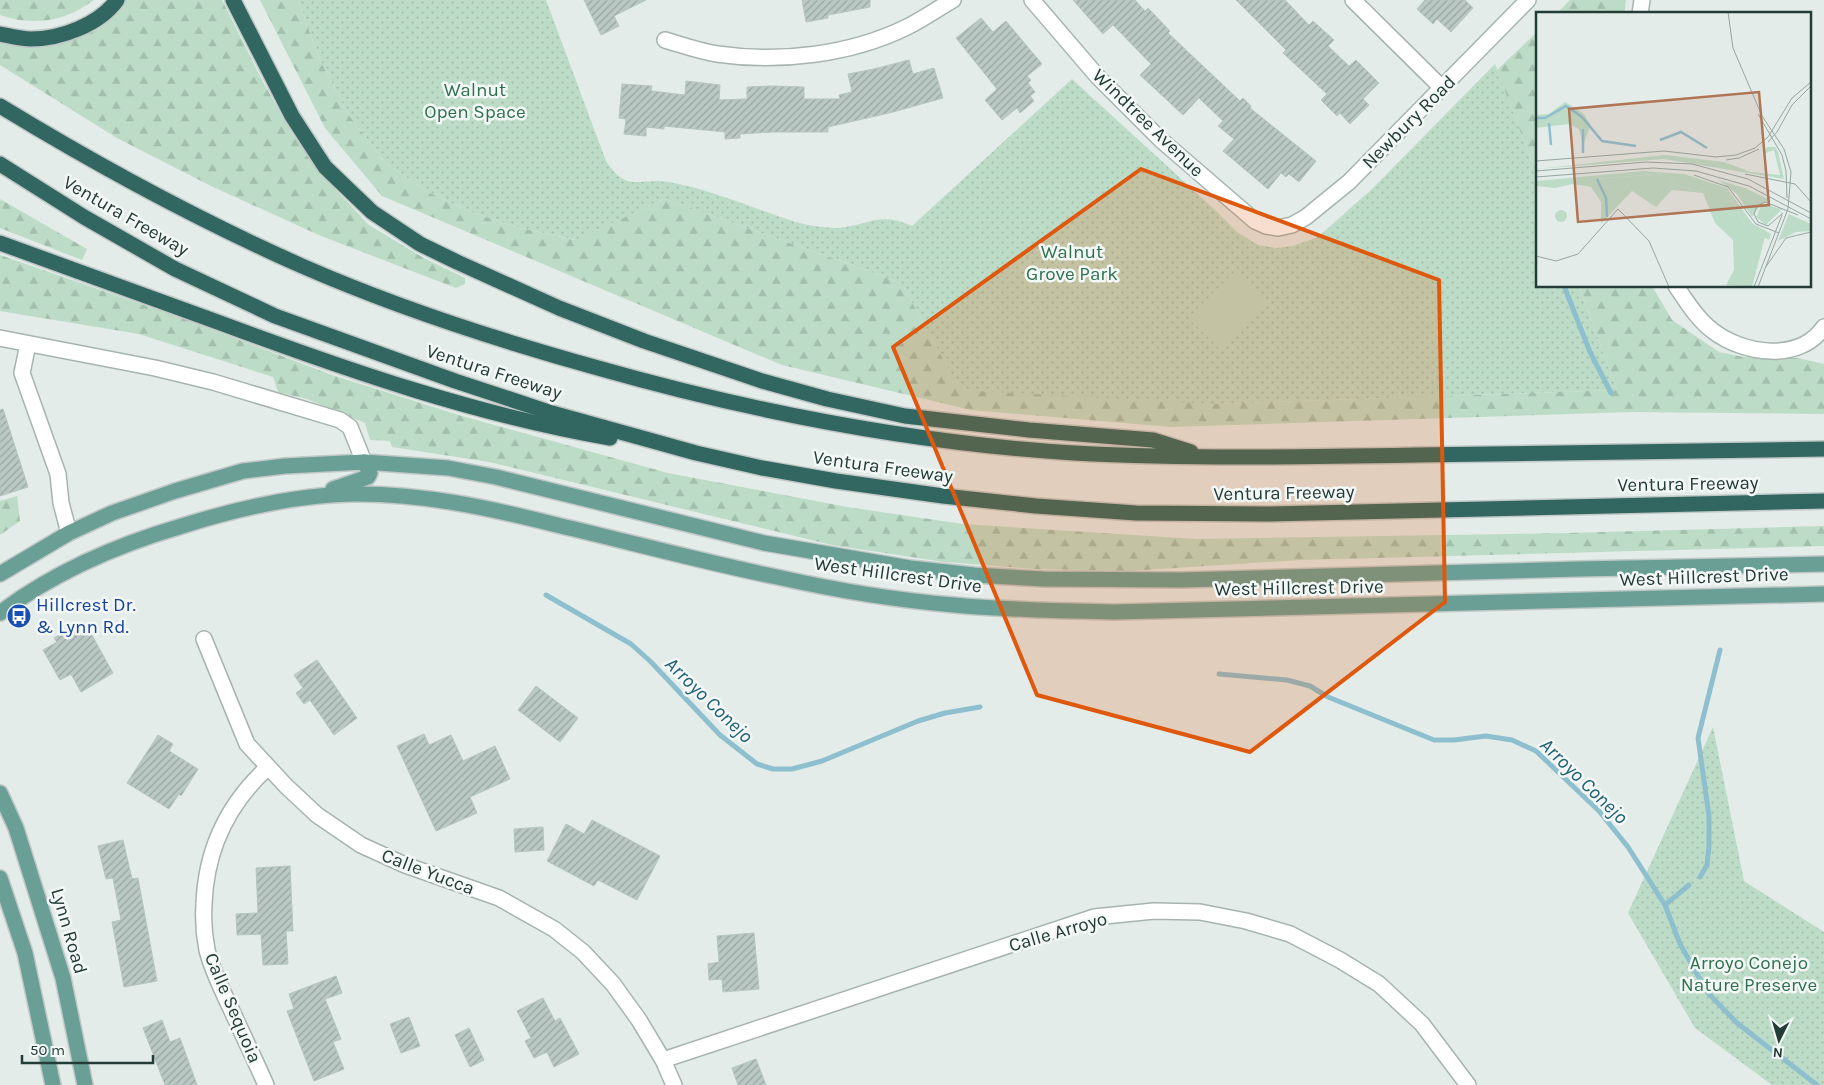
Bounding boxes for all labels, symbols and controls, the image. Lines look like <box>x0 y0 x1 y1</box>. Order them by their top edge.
inset map <box>1536 12 1812 288</box>
street label: Windtree Avenue <box>1088 64 1208 182</box>
street label: Newbury Road <box>1358 71 1460 173</box>
park label: Walnut Open Space <box>424 79 526 123</box>
street label: Ventura Freeway <box>59 171 193 261</box>
park label: Walnut Grove Park <box>1026 241 1118 285</box>
street label: Ventura Freeway <box>423 340 565 404</box>
street label: Ventura Freeway <box>812 446 955 488</box>
street label: Ventura Freeway <box>1617 472 1759 496</box>
street label: Ventura Freeway <box>1213 481 1355 505</box>
street label: West Hillcrest Drive <box>813 552 983 598</box>
street label: West Hillcrest Drive <box>1619 563 1789 591</box>
street label: West Hillcrest Drive <box>1214 576 1384 600</box>
place label: Hillcrest Dr. & Lynn Rd. <box>36 594 136 638</box>
bus stop icon: Hillcrest Dr. & Lynn Rd. <box>6 603 32 629</box>
water label: Arroyo Conejo <box>660 652 758 748</box>
water label: Arroyo Conejo <box>1535 733 1633 829</box>
street label: Calle Yucca <box>378 844 478 900</box>
street label: Lynn Road <box>46 885 92 977</box>
street label: Calle Arroyo <box>1006 907 1110 957</box>
street label: Calle Sequoia <box>200 950 266 1066</box>
park label: Arroyo Conejo Nature Preserve <box>1681 952 1817 996</box>
north arrow <box>1754 1015 1804 1065</box>
scale bar <box>22 1032 154 1064</box>
text: 50 m <box>30 1041 65 1059</box>
text: N <box>1772 1044 1784 1061</box>

